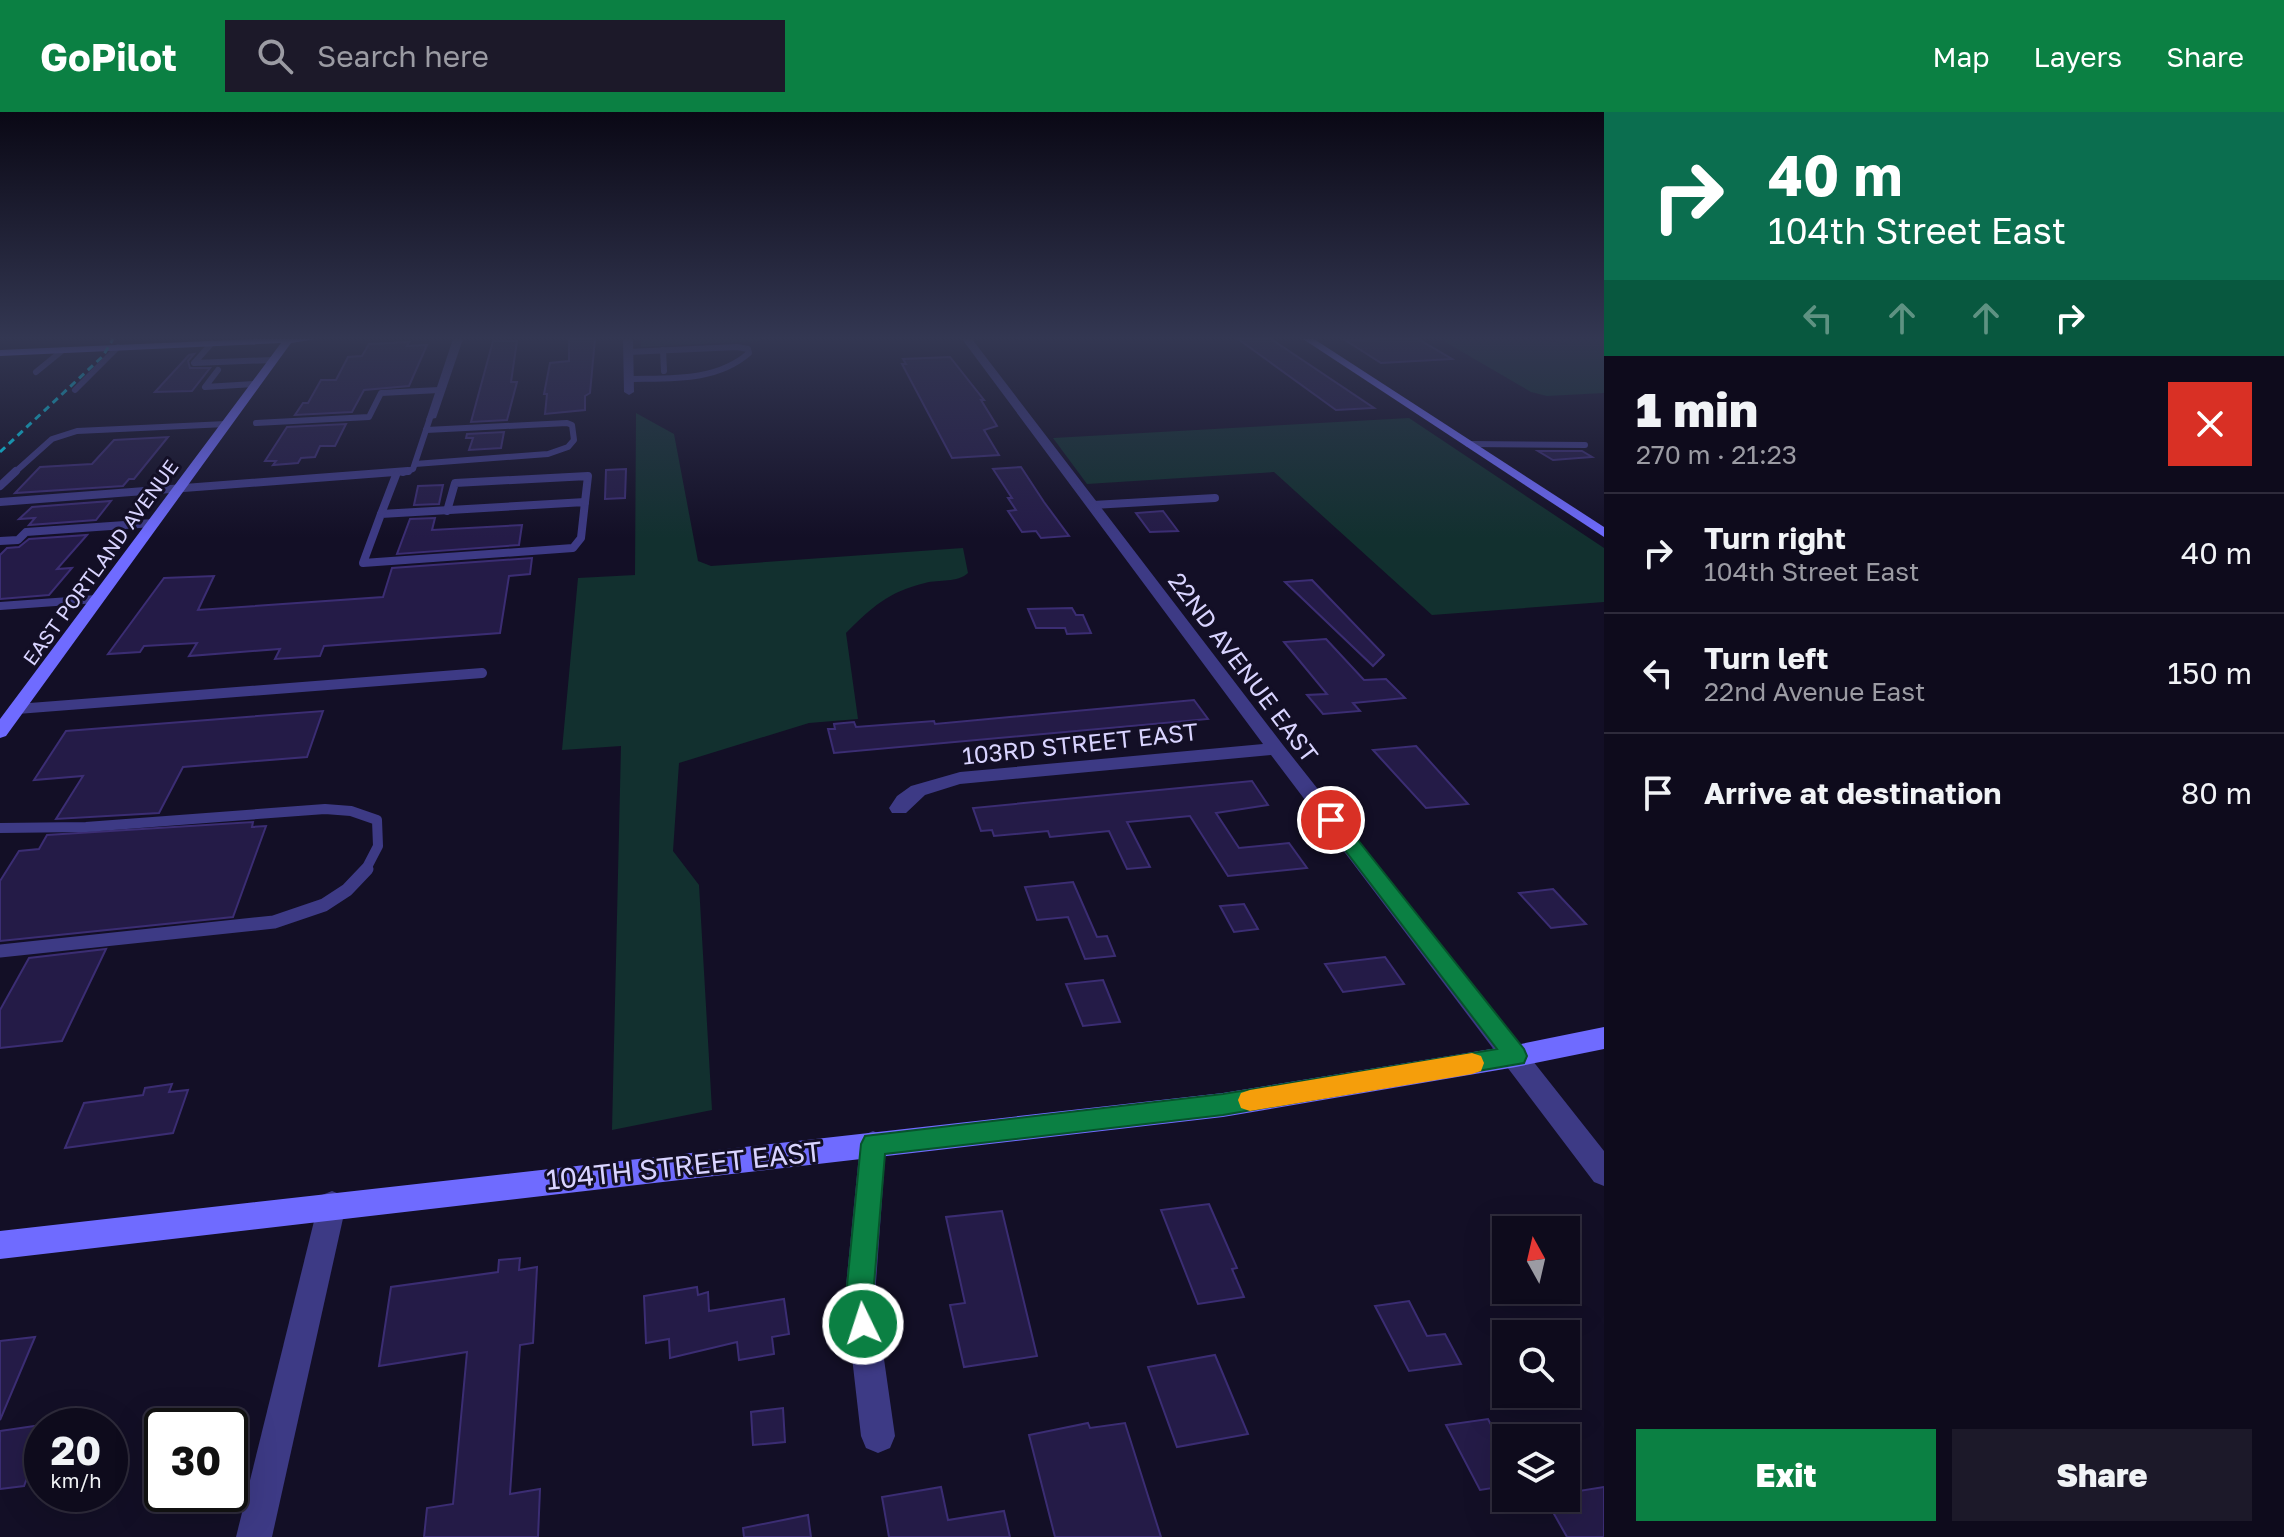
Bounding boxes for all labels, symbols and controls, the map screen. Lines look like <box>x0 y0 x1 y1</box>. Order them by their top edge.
search box <box>225 20 785 92</box>
text: GoPilot <box>40 34 177 79</box>
icon: search <box>253 34 297 78</box>
text: Search here <box>317 38 489 74</box>
text: Map <box>1932 40 1990 73</box>
text: Layers <box>2034 40 2122 73</box>
text: Share <box>2166 40 2244 73</box>
text: 40 m <box>1768 141 1902 208</box>
icon: right <box>1636 144 1740 248</box>
text: 104th Street East <box>1768 209 2066 252</box>
icon: left <box>1796 296 1840 340</box>
icon: ahead <box>1880 296 1924 340</box>
icon: ahead <box>1964 296 2008 340</box>
icon: right <box>2048 296 2092 340</box>
text: 1 min <box>1636 380 1758 438</box>
button: close <box>2168 382 2252 466</box>
text: 270 m · 21:23 <box>1636 439 1797 470</box>
street label: EAST PORTLAND AVENUE <box>17 455 183 669</box>
text: Turn right <box>1704 520 1846 556</box>
icon: right <box>1636 531 1680 575</box>
text: 40 m <box>2181 535 2252 571</box>
text: 104th Street East <box>1704 556 1919 587</box>
street label: 22ND AVENUE EAST <box>1163 566 1325 768</box>
text: Turn left <box>1704 640 1829 676</box>
icon: left <box>1636 651 1680 695</box>
text: 150 m <box>2167 655 2252 691</box>
text: 22nd Avenue East <box>1704 676 1925 707</box>
street label: 103RD STREET EAST <box>961 716 1199 770</box>
icon: arrive <box>1636 771 1680 815</box>
text: Arrive at destination <box>1704 775 2001 811</box>
text: 80 m <box>2181 775 2252 811</box>
pin <box>1297 786 1365 854</box>
icon: arrive <box>1309 798 1353 842</box>
street label: 104TH STREET EAST <box>545 1134 823 1196</box>
north arrow <box>1492 1216 1580 1304</box>
map controls <box>1492 1216 1580 1512</box>
position arrow <box>821 1282 905 1366</box>
button: search <box>1492 1320 1580 1408</box>
speed limit sign: 30 <box>144 1408 248 1512</box>
button: layers <box>1492 1424 1580 1512</box>
text: 20 <box>51 1426 101 1474</box>
button: Exit <box>1636 1429 1936 1521</box>
button: Share <box>1952 1429 2252 1521</box>
text: km/h <box>51 1468 101 1492</box>

